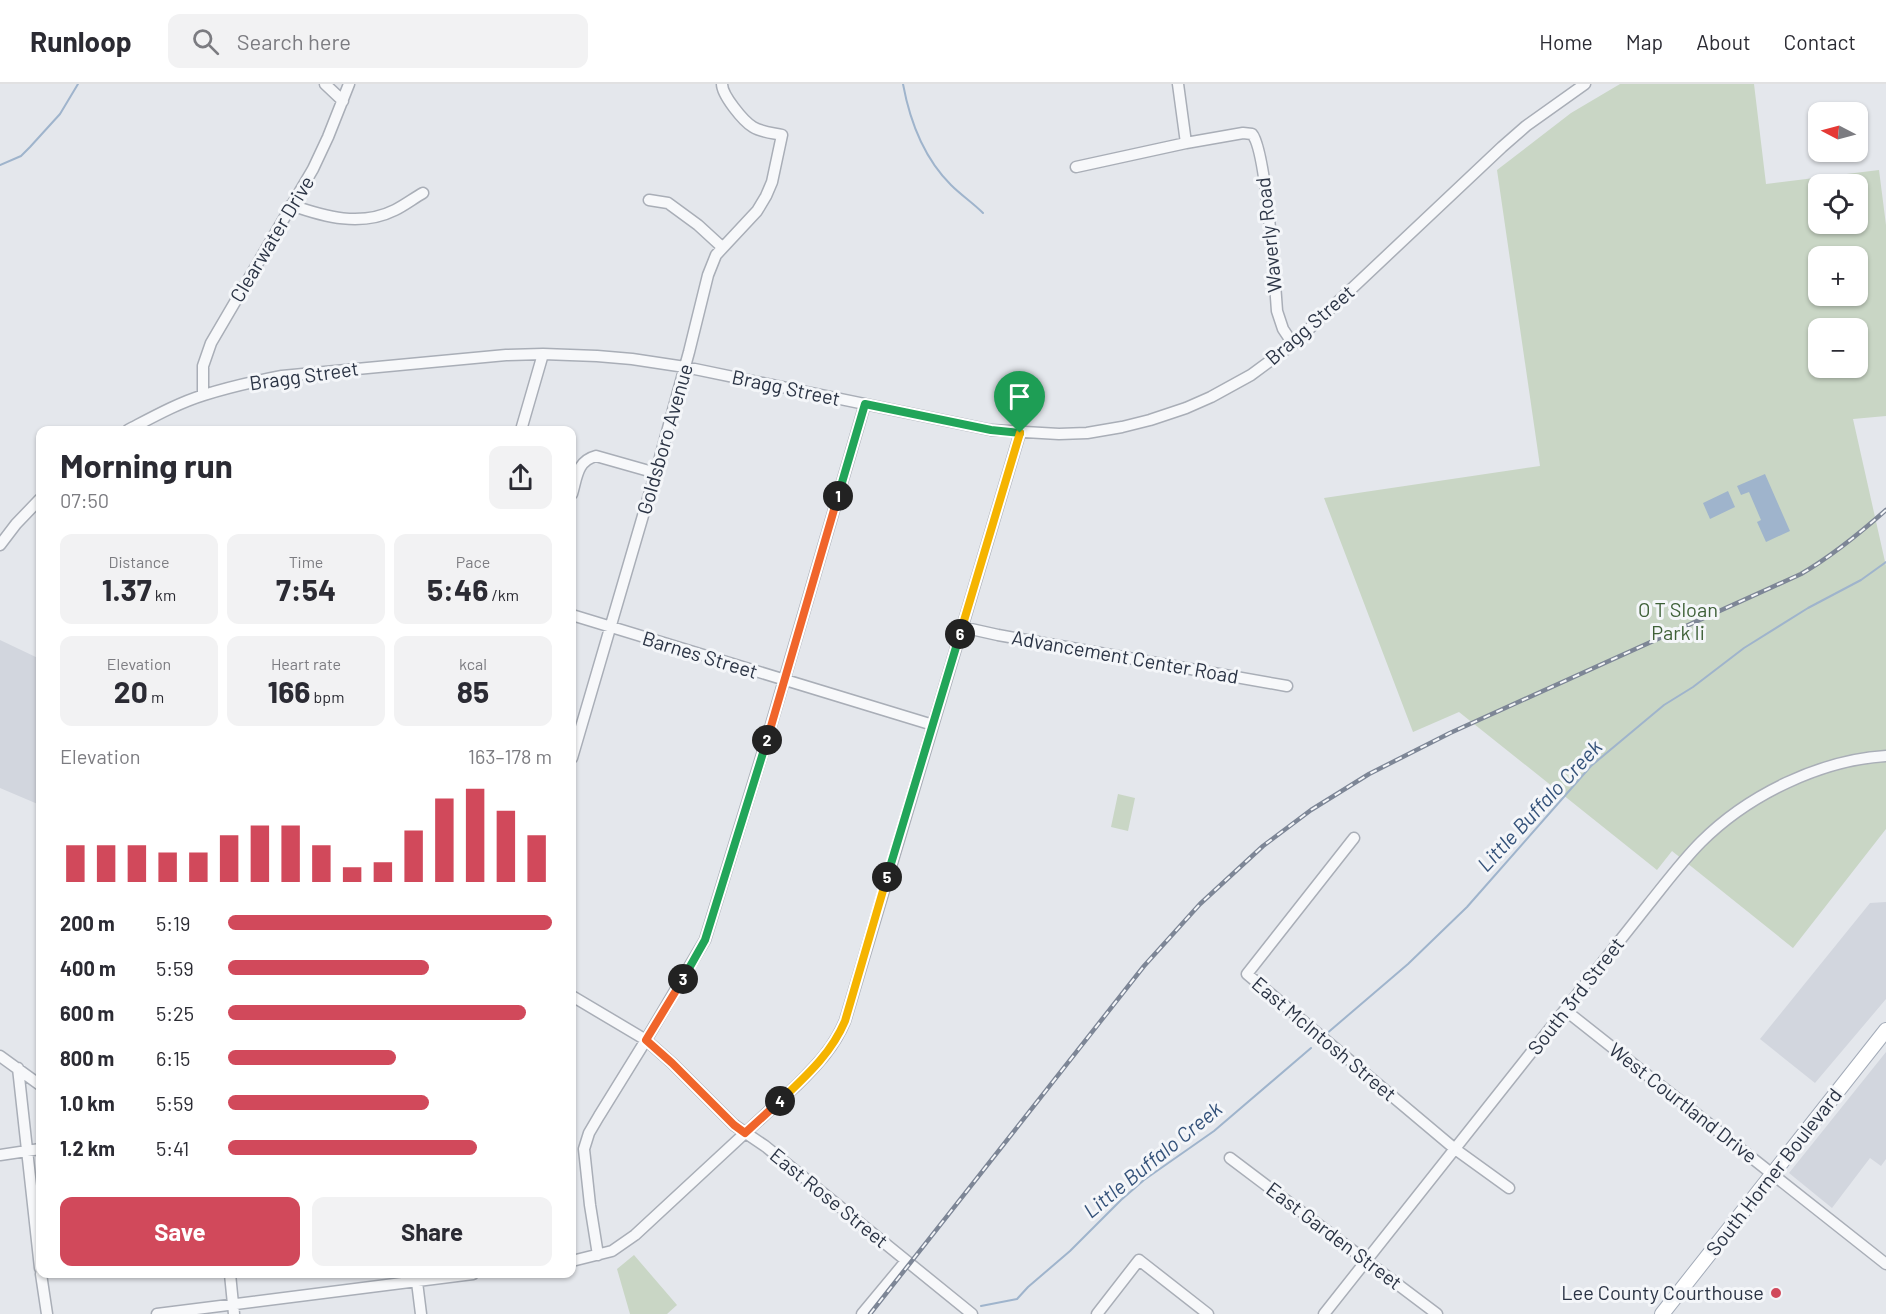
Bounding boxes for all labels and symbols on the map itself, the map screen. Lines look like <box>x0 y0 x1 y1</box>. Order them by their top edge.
north arrow <box>1808 102 1868 162</box>
street label: Clearwater Drive <box>224 171 318 306</box>
street label: Waverly Road <box>1250 176 1286 294</box>
street label: Bragg Street <box>1260 279 1359 369</box>
street label: Bragg Street <box>248 355 360 395</box>
street label: Goldsboro Avenue <box>631 361 697 517</box>
street label: Bragg Street <box>730 364 843 410</box>
pin <box>994 371 1045 433</box>
pin: 1 <box>823 481 853 511</box>
park label: O T Sloan Park Ii <box>1638 597 1718 644</box>
pin: 6 <box>945 619 975 649</box>
street label: Advancement Center Road <box>1010 624 1240 688</box>
street label: Barnes Street <box>640 625 761 683</box>
pin: 2 <box>752 725 782 755</box>
water label: Little Buffalo Creek <box>1472 733 1607 876</box>
pin: 5 <box>872 862 902 892</box>
street label: South 3rd Street <box>1522 932 1628 1059</box>
pin: 3 <box>668 964 698 994</box>
street label: East McIntosh Street <box>1248 971 1402 1106</box>
street label: West Courtland Drive <box>1605 1037 1763 1168</box>
street label: South Horner Boulevard <box>1700 1083 1846 1260</box>
pin: 4 <box>765 1086 795 1116</box>
water label: Little Buffalo Creek <box>1078 1095 1227 1222</box>
street label: East Rose Street <box>766 1142 894 1252</box>
street label: East Garden Street <box>1262 1176 1407 1294</box>
place label: Lee County Courthouse <box>1561 1280 1764 1304</box>
marker: Lee County Courthouse <box>1769 1286 1783 1300</box>

